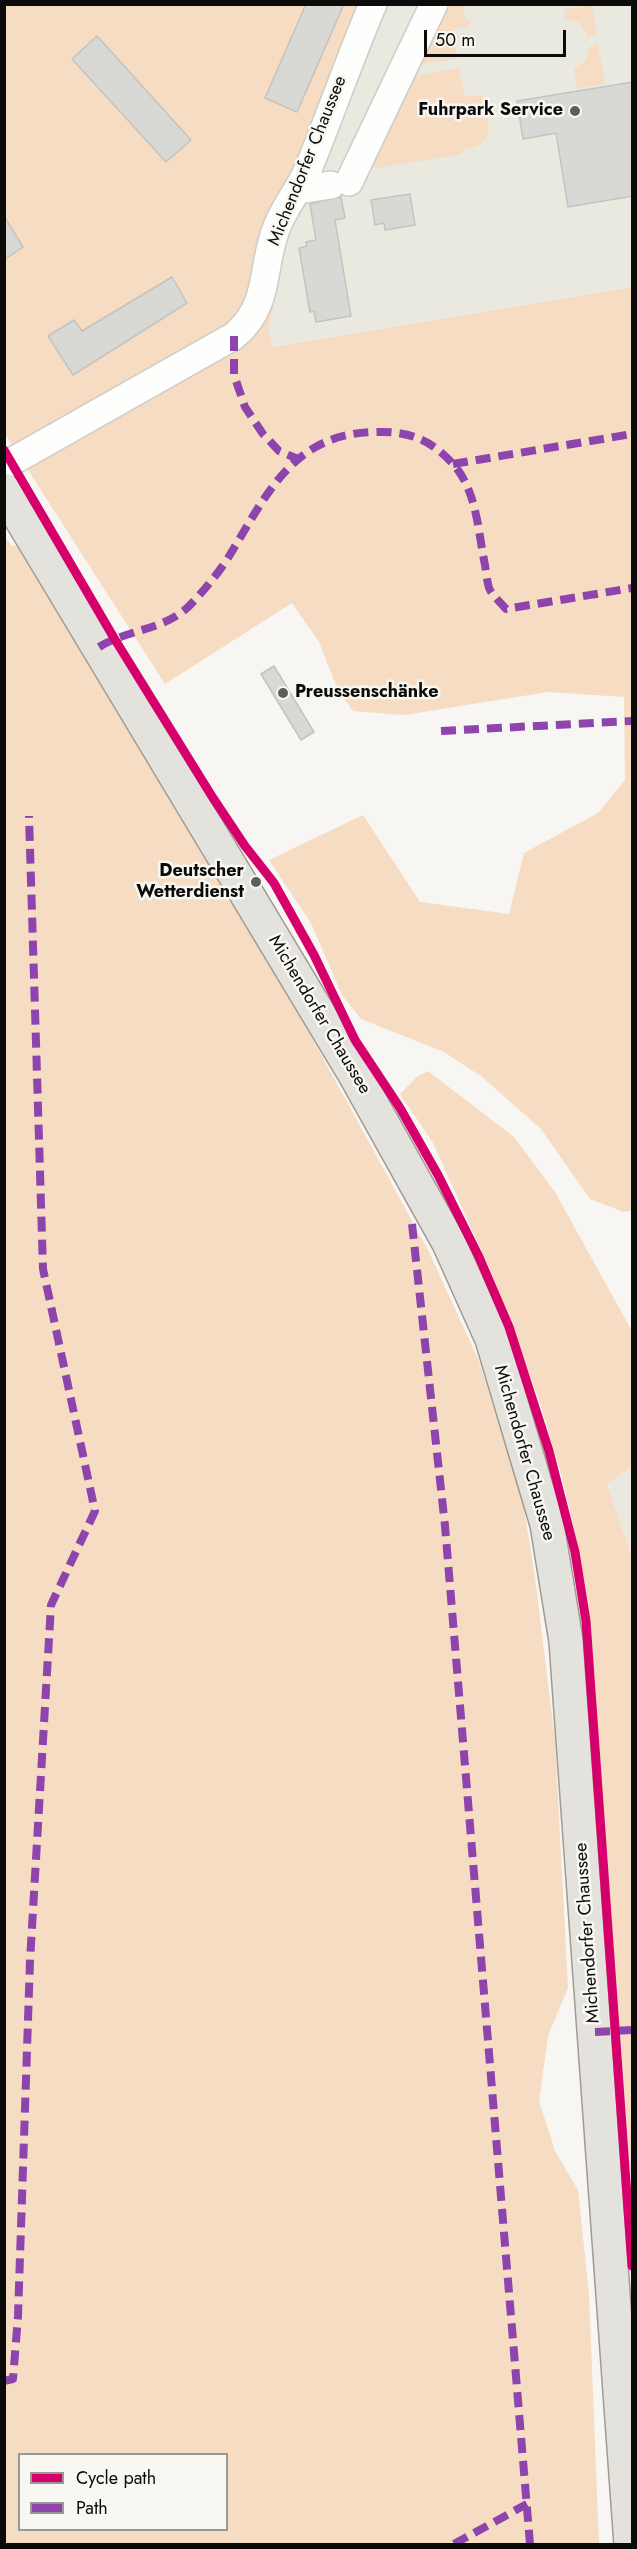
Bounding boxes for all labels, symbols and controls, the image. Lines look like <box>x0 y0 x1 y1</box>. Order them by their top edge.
scale bar <box>427 18 570 56</box>
text: 50 m <box>435 27 475 53</box>
street label: Michendorfer Chaussee <box>264 73 352 249</box>
place label: Fuhrpark Service <box>418 100 563 122</box>
marker: Fuhrpark Service <box>568 104 582 118</box>
place label: Preussenschänke <box>295 682 439 704</box>
marker: Preussenschänke <box>276 686 290 700</box>
place label: Deutscher Wetterdienst <box>136 861 244 904</box>
marker: Deutscher Wetterdienst <box>249 875 263 889</box>
street label: Michendorfer Chaussee <box>263 932 375 1098</box>
street label: Michendorfer Chaussee <box>489 1363 559 1543</box>
street label: Michendorfer Chaussee <box>571 1842 605 2024</box>
legend <box>18 2453 228 2531</box>
text: Cycle path <box>76 2465 156 2491</box>
text: Path <box>76 2495 108 2521</box>

